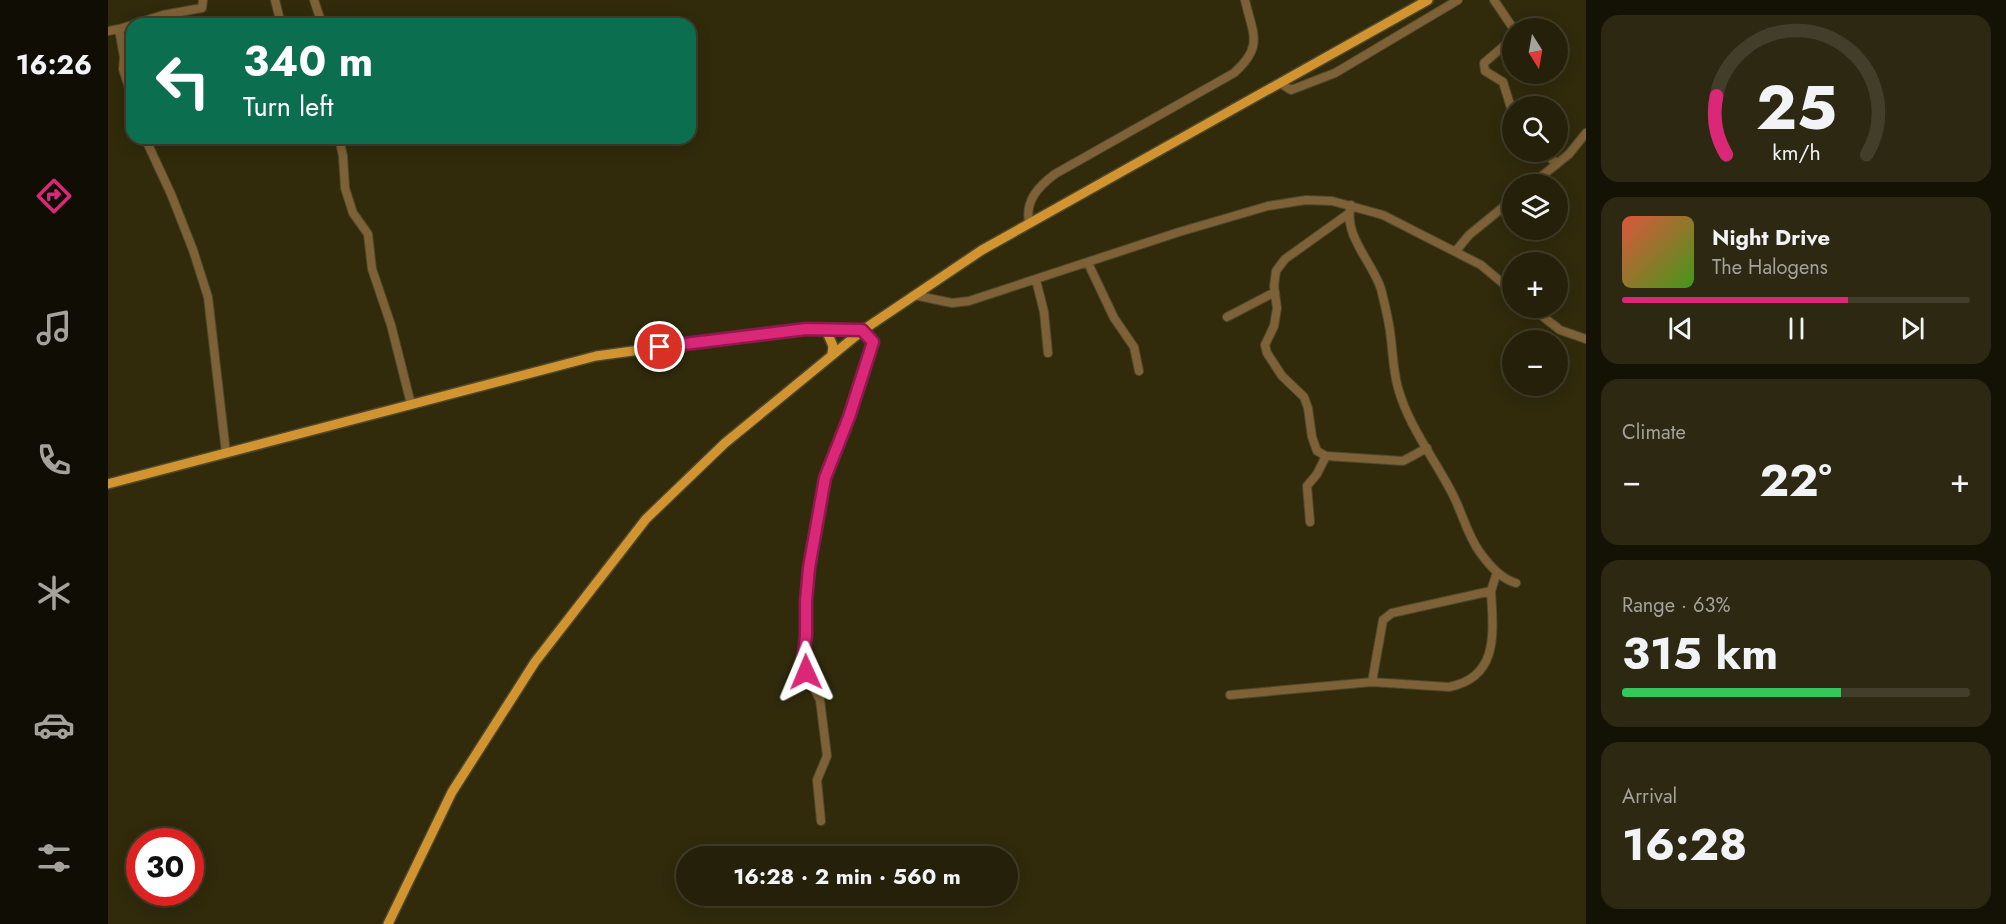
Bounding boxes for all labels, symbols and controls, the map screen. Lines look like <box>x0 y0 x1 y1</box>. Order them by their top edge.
north arrow <box>1502 18 1568 84</box>
map controls <box>1502 18 1568 396</box>
text: 340 m <box>243 31 373 92</box>
icon: left <box>144 42 222 120</box>
text: 16:26 <box>16 45 92 84</box>
text: 25 <box>1755 63 1837 153</box>
text: Turn left <box>243 87 333 126</box>
button: search <box>1502 96 1568 162</box>
text: km/h <box>1772 138 1820 169</box>
button: layers <box>1502 174 1568 240</box>
icon: directions <box>33 175 75 217</box>
text: Night Drive <box>1712 221 1830 253</box>
button: + <box>1502 252 1568 318</box>
text: The Halogens <box>1712 253 1828 282</box>
icon: music <box>33 307 75 349</box>
icon: previous <box>1664 312 1697 345</box>
icon: pause <box>1780 312 1813 345</box>
icon: next <box>1896 312 1929 345</box>
pin <box>634 321 685 372</box>
icon: arrive <box>643 330 676 363</box>
button: − <box>1502 330 1568 396</box>
text: Climate <box>1622 418 1686 447</box>
icon: phone <box>33 439 75 481</box>
text: 22° <box>1759 448 1832 513</box>
text: − <box>1622 457 1641 504</box>
text: + <box>1950 457 1970 504</box>
icon: climate <box>33 572 75 614</box>
text: Range · 63% <box>1622 591 1730 620</box>
text: 315 km <box>1622 621 1778 686</box>
position arrow <box>774 640 838 704</box>
icon: car <box>33 704 75 746</box>
text: Arrival <box>1622 782 1677 811</box>
text: 16:28 <box>1622 812 1747 877</box>
speed limit sign: 30 <box>126 828 204 906</box>
icon: filters <box>33 837 75 879</box>
text: 16:28 · 2 min · 560 m <box>733 860 961 892</box>

